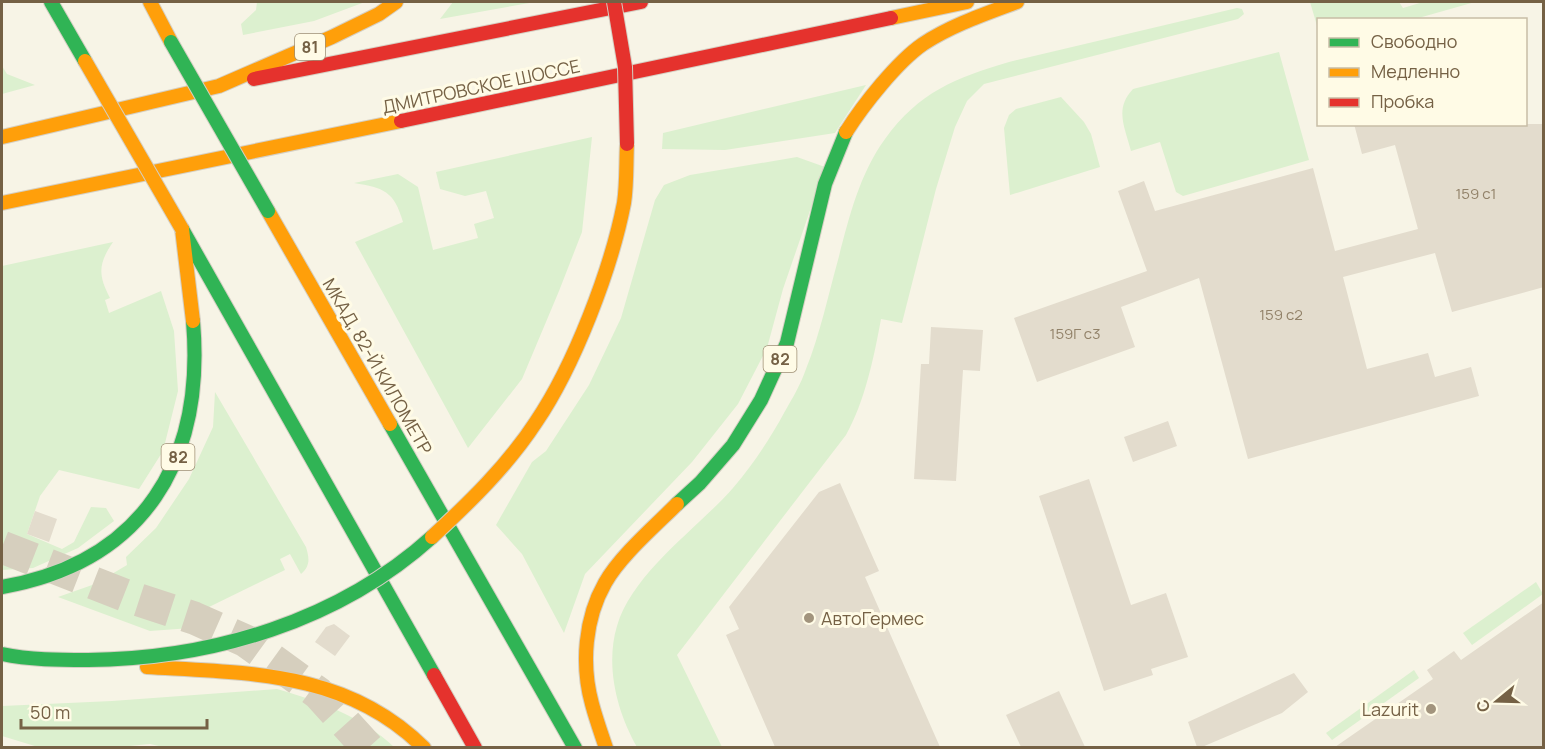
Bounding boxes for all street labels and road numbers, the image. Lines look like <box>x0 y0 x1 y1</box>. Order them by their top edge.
road number: 81 <box>295 34 325 60</box>
street label: ДМИТРОВСКОЕ ШОССЕ <box>380 53 582 119</box>
street label: МКАД, 82-Й КИЛОМЕТР <box>318 274 438 458</box>
road number: 82 <box>764 346 796 372</box>
road number: 82 <box>162 444 195 470</box>

